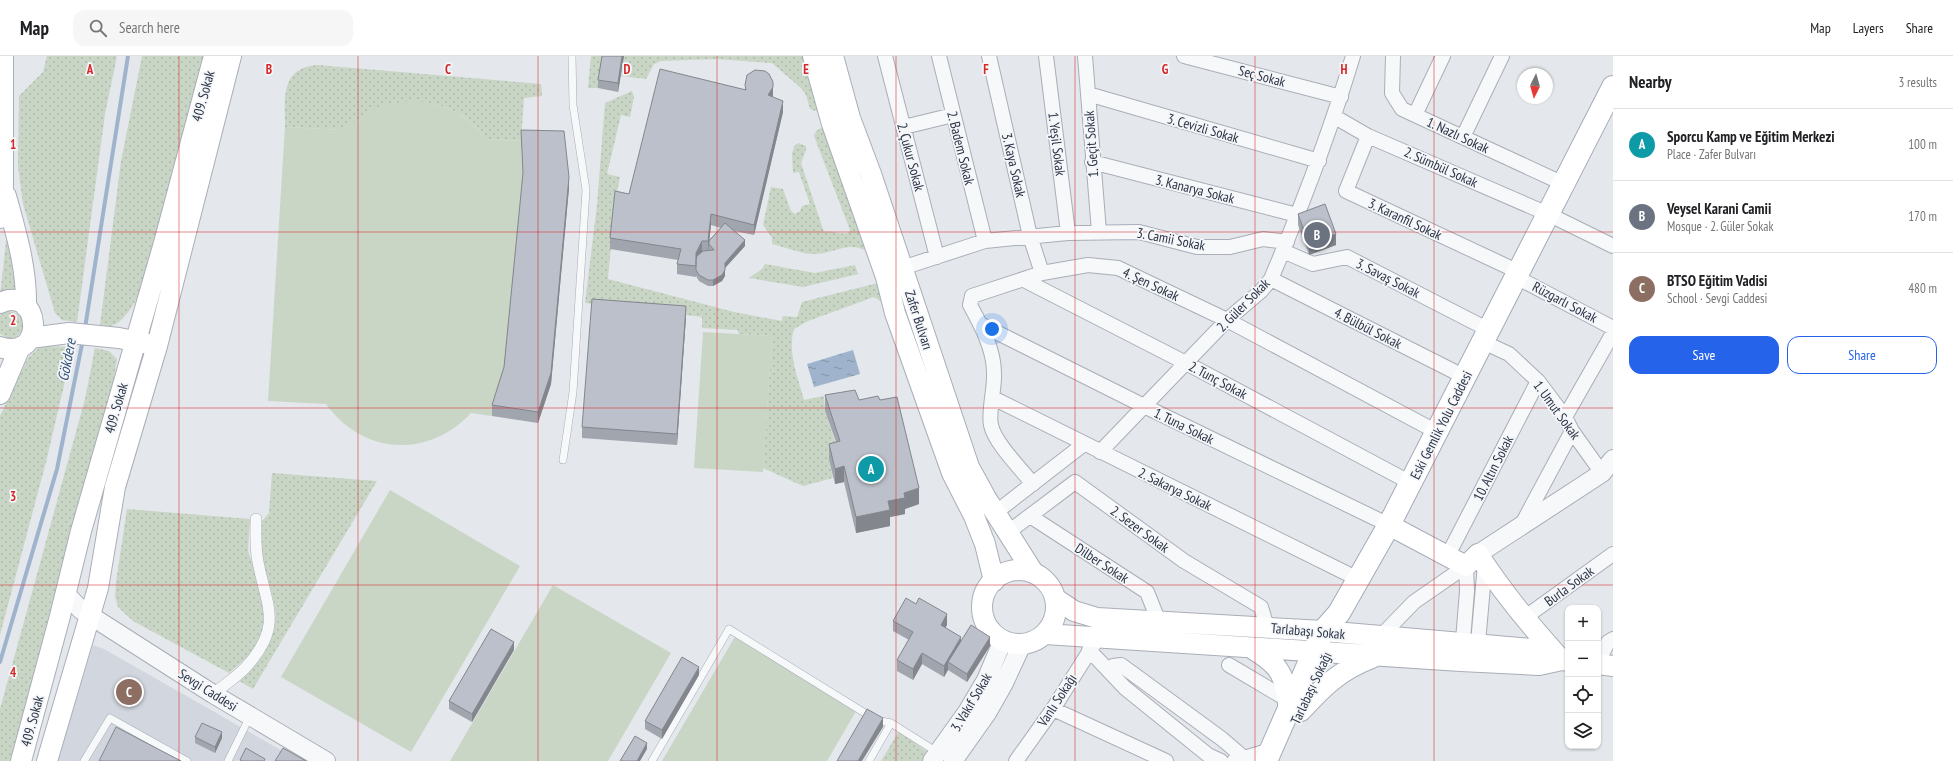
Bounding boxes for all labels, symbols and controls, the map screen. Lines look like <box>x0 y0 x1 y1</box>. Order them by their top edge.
search box <box>73 10 353 46</box>
text: Map <box>20 16 49 40</box>
icon: search <box>87 17 109 39</box>
text: Search here <box>119 18 180 37</box>
text: Map <box>1810 19 1831 37</box>
text: Layers <box>1853 19 1884 37</box>
text: Share <box>1906 19 1933 37</box>
text: A <box>86 61 94 78</box>
text: B <box>266 61 272 78</box>
text: C <box>445 61 451 78</box>
text: D <box>624 61 631 78</box>
text: E <box>803 61 809 78</box>
text: F <box>983 61 989 78</box>
text: G <box>1162 61 1169 78</box>
street label: Seç Sokak <box>1237 61 1288 91</box>
text: H <box>1341 61 1348 78</box>
street label: 409. Sokak <box>188 68 219 123</box>
north arrow <box>1517 68 1553 104</box>
text: Nearby <box>1629 71 1672 93</box>
text: 3 results <box>1898 74 1937 91</box>
street label: 2. Badem Sokak <box>943 109 979 187</box>
street label: 3. Cevizli Sokak <box>1165 109 1241 147</box>
street label: 1. Geçit Sokak <box>1080 110 1102 178</box>
street label: 1. Yeşil Sokak <box>1044 111 1070 177</box>
street label: 1. Nazlı Sokak <box>1424 113 1493 158</box>
street label: 2. Çukur Sokak <box>893 121 929 194</box>
text: Sporcu Kamp ve Eğitim Merkezi <box>1667 127 1835 146</box>
street label: 3. Kaya Sokak <box>998 131 1030 199</box>
text: 1 <box>10 136 16 153</box>
text: A <box>1639 136 1645 153</box>
text: 100 m <box>1908 136 1937 153</box>
street label: 2. Sümbül Sokak <box>1401 143 1481 191</box>
text: Place · Zafer Bulvarı <box>1667 146 1756 163</box>
street label: 3. Kanarya Sokak <box>1154 170 1237 208</box>
street label: 3. Karanfil Sokak <box>1365 194 1445 244</box>
text: Veysel Karani Camii <box>1667 199 1771 218</box>
text: B <box>1639 208 1645 225</box>
text: 170 m <box>1908 208 1937 225</box>
text: Mosque · 2. Güler Sokak <box>1667 218 1773 235</box>
pin: B <box>1304 220 1330 250</box>
street label: 3. Camii Sokak <box>1135 224 1207 255</box>
street label: 3. Savaş Sokak <box>1353 254 1424 302</box>
street label: 4. Şen Sokak <box>1120 263 1183 305</box>
text: BTSO Eğitim Vadisi <box>1667 271 1767 290</box>
street label: 2. Güler Sokak <box>1213 274 1274 335</box>
street label: Rüzgarlı Sokak <box>1529 277 1601 327</box>
text: C <box>1639 280 1645 297</box>
text: 480 m <box>1908 280 1937 297</box>
street label: Zafer Bulvarı <box>901 288 937 352</box>
text: School · Sevgi Caddesi <box>1667 290 1767 307</box>
street label: 4. Bülbül Sokak <box>1331 303 1405 353</box>
text: 2 <box>10 312 16 329</box>
your location <box>982 319 1002 339</box>
water label: Gökdere <box>53 336 80 383</box>
button: Save <box>1629 336 1779 374</box>
button: Share <box>1787 336 1937 374</box>
street label: 2. Tunç Sokak <box>1186 357 1251 403</box>
street label: Eski Gemlik Yolu Caddesi <box>1406 368 1476 482</box>
street label: 1. Umut Sokak <box>1530 377 1585 444</box>
street label: 409. Sokak <box>100 380 132 435</box>
street label: 1. Tuna Sokak <box>1151 404 1218 449</box>
street label: 10. Altın Sokak <box>1469 432 1517 504</box>
pin: A <box>858 454 884 484</box>
street label: 2. Sakarya Sokak <box>1135 463 1215 515</box>
text: 3 <box>10 488 16 505</box>
street label: 2. Sezer Sokak <box>1107 502 1173 557</box>
street label: Dilber Sokak <box>1072 539 1133 587</box>
street label: Burla Sokak <box>1541 562 1598 610</box>
map controls <box>1565 605 1601 749</box>
button: + <box>1565 605 1601 641</box>
street label: Tarlabaşı Sokak <box>1270 619 1346 643</box>
button: − <box>1565 641 1601 677</box>
street label: Tarlabaşı Sokağı <box>1286 649 1336 727</box>
text: 4 <box>10 664 17 681</box>
street label: Sevgi Caddesi <box>175 665 241 715</box>
street label: 3. Vakıf Sokak <box>946 669 996 735</box>
street label: Vanlı Sokağı <box>1033 670 1081 731</box>
pin: C <box>116 677 142 707</box>
button: locate <box>1565 677 1601 713</box>
street label: 409. Sokak <box>17 693 48 748</box>
button: layers <box>1565 713 1601 749</box>

